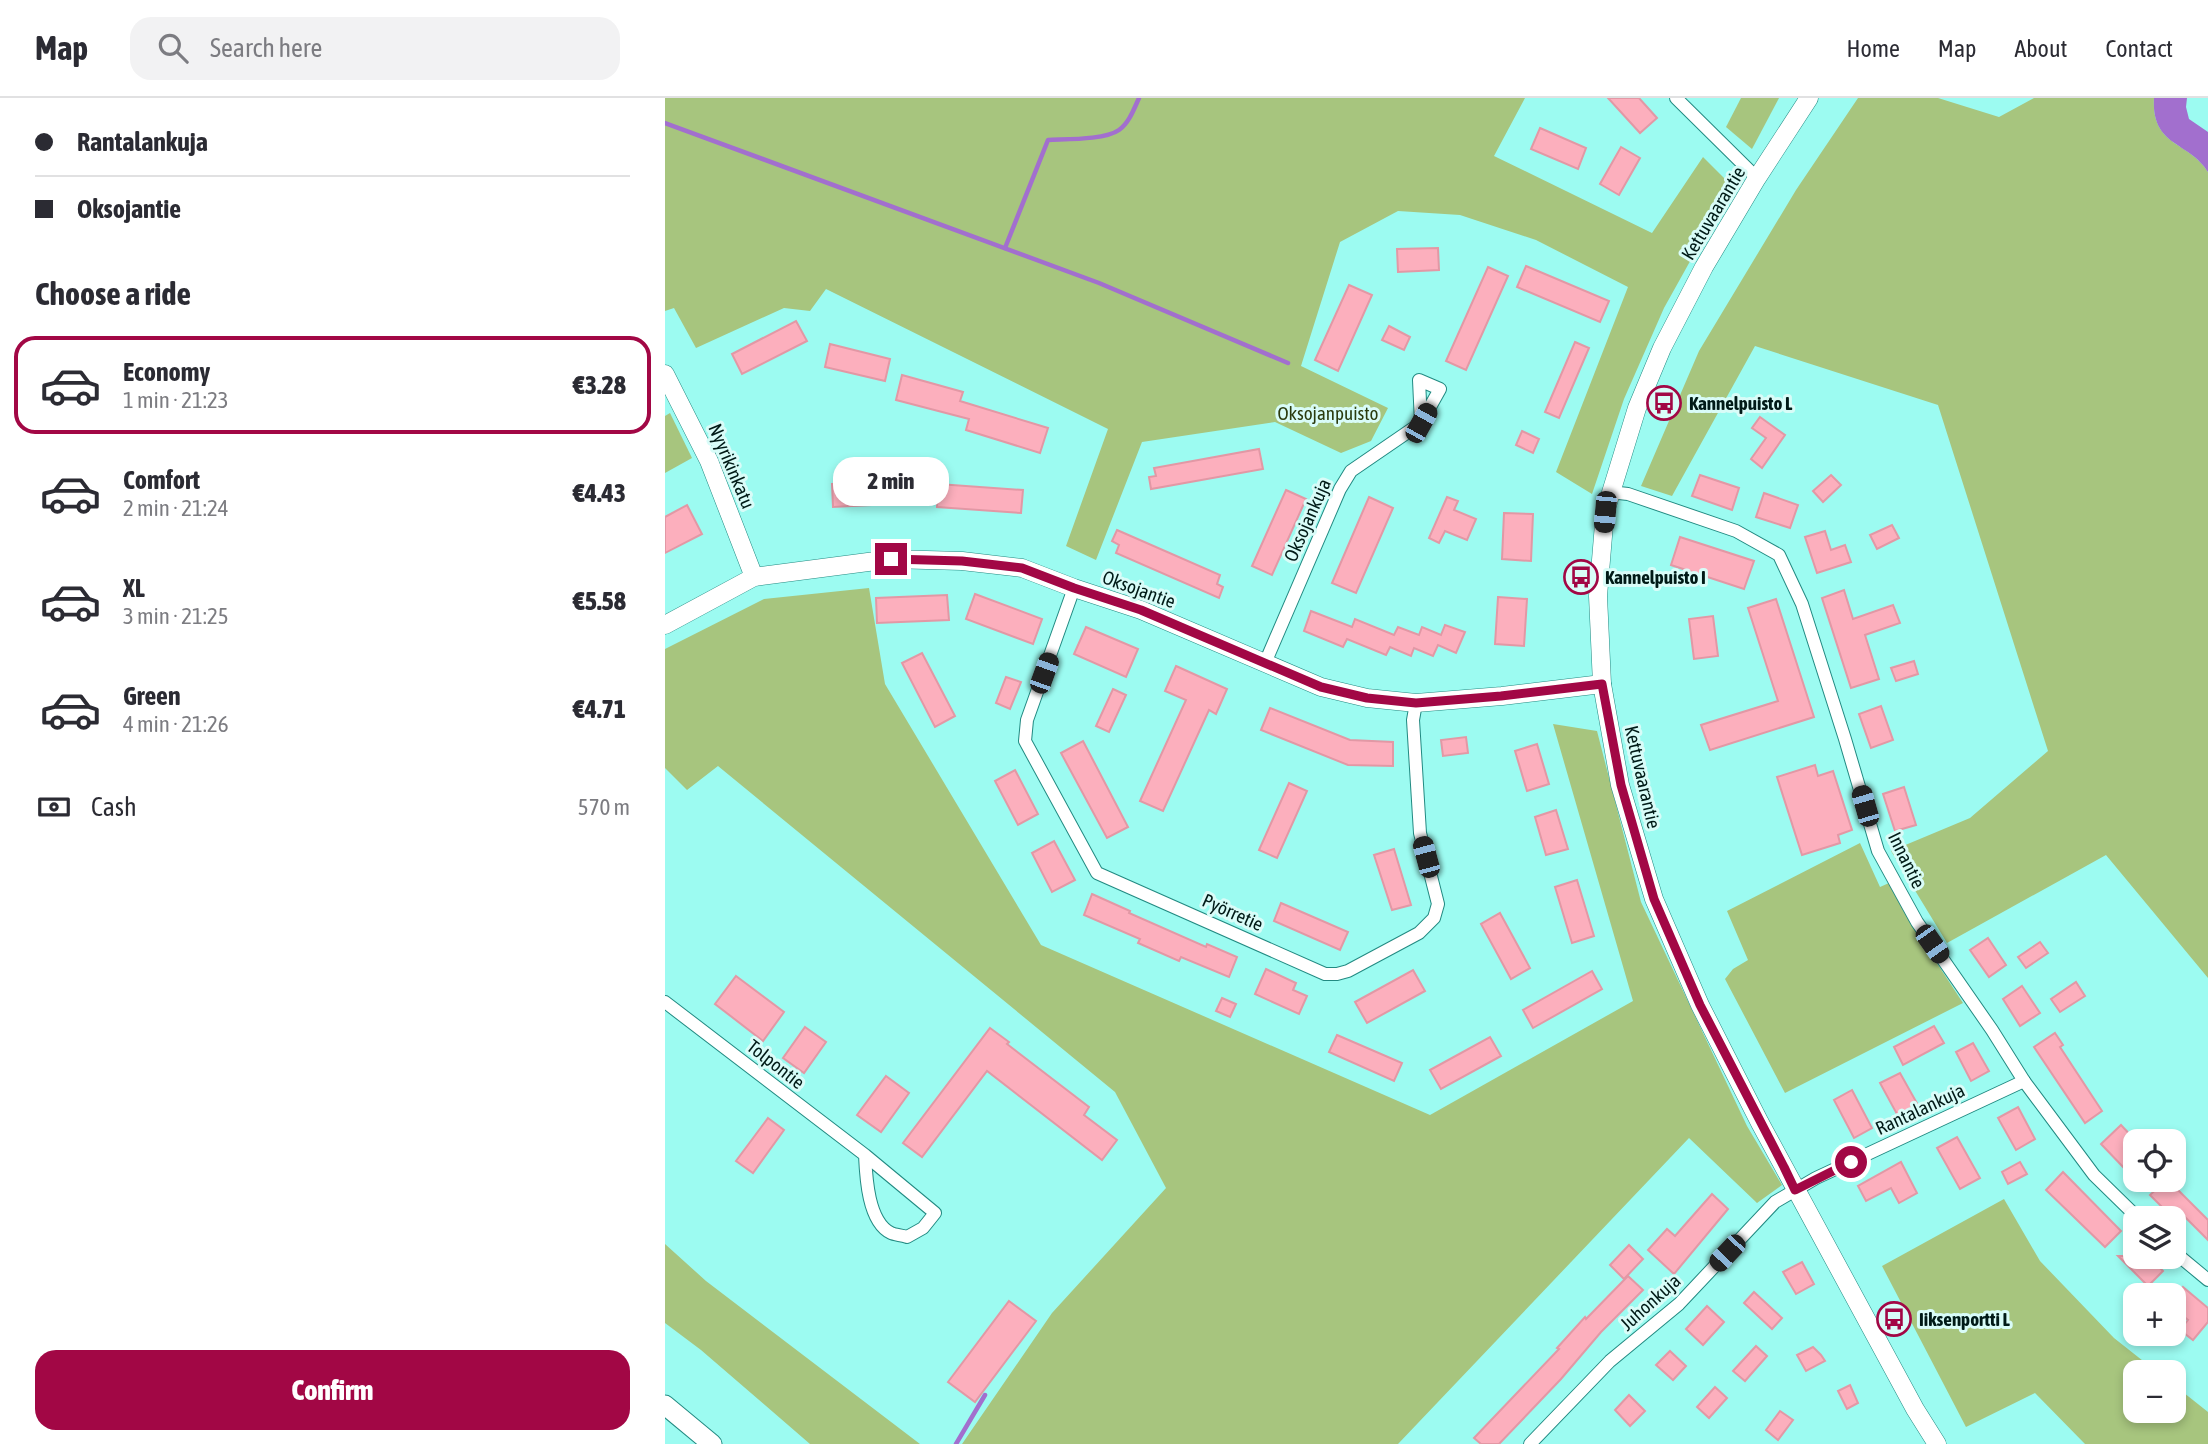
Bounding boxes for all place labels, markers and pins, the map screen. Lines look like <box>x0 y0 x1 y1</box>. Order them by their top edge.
bus stop icon: Kannelpuisto L <box>1645 384 1683 422</box>
place label: Kannelpuisto L <box>1689 392 1793 414</box>
bus stop icon: Kannelpuisto I <box>1562 558 1600 596</box>
place label: Kannelpuisto I <box>1605 566 1706 588</box>
bus stop icon: Iiksenportti L <box>1875 1300 1913 1338</box>
place label: Iiksenportti L <box>1919 1308 2010 1330</box>

